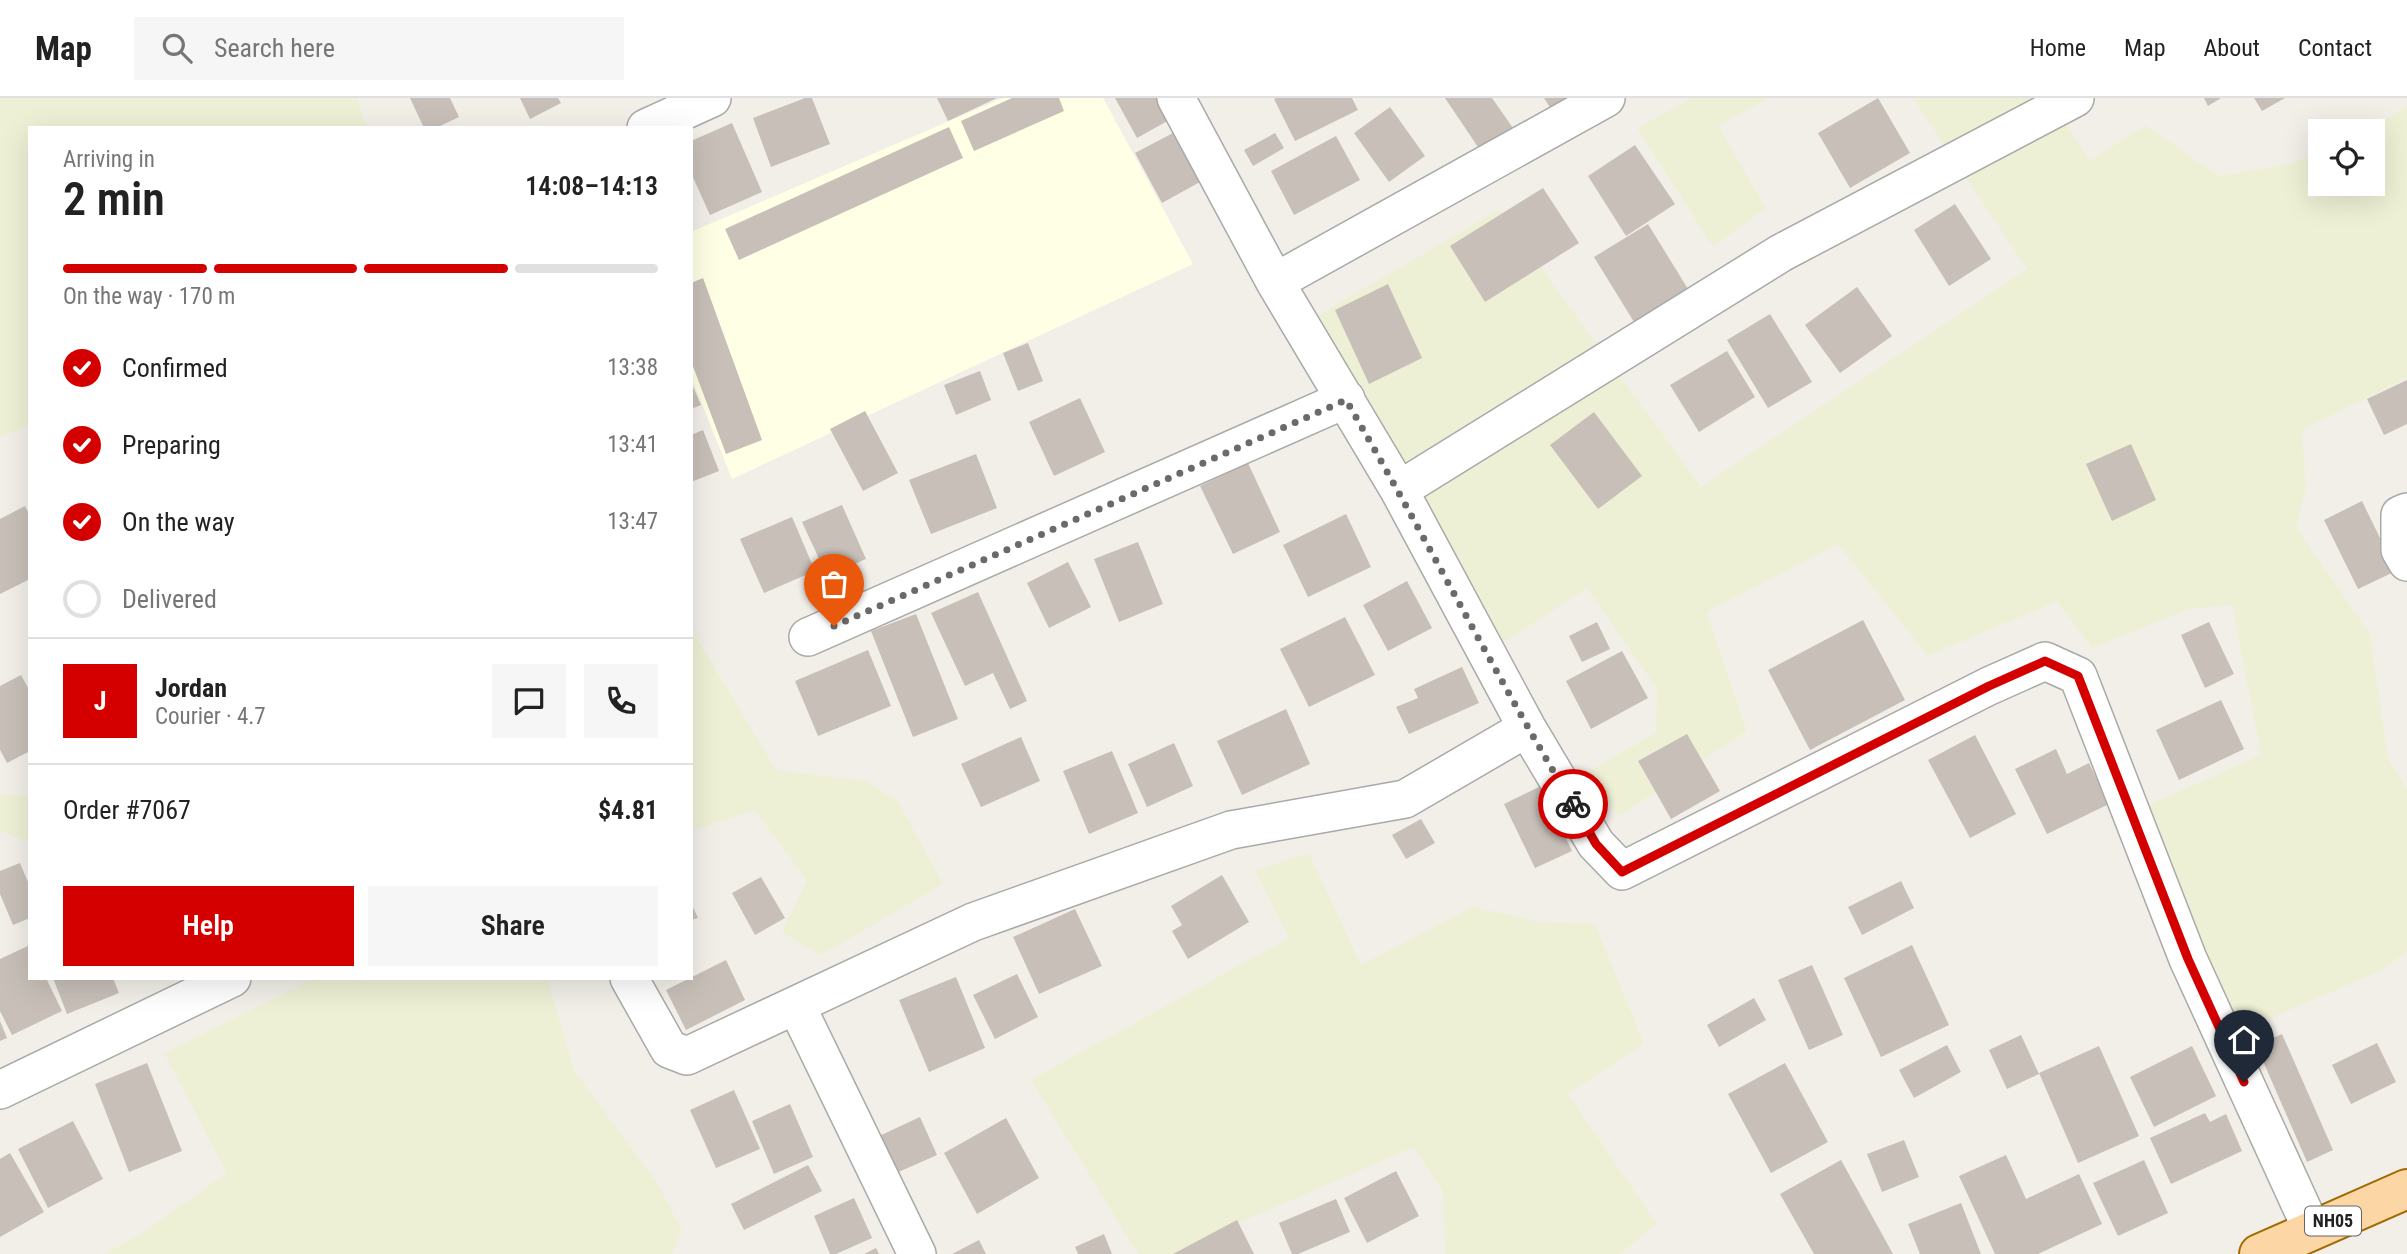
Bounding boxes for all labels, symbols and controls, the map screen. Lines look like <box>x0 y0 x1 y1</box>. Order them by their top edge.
search box <box>134 17 624 80</box>
text: Map <box>35 29 92 68</box>
icon: search <box>158 29 196 67</box>
text: Search here <box>214 33 335 63</box>
text: Home <box>2030 34 2086 62</box>
text: Map <box>2124 34 2166 62</box>
text: About <box>2204 34 2260 62</box>
text: Contact <box>2298 34 2372 62</box>
map controls <box>2308 119 2385 196</box>
button: locate <box>2308 119 2385 196</box>
text: Arriving in <box>63 146 155 173</box>
text: 14:08–14:13 <box>525 171 658 201</box>
text: 2 min <box>63 172 165 226</box>
text: On the way · 170 m <box>63 283 235 310</box>
icon: check <box>63 349 101 387</box>
text: Confirmed <box>122 353 228 383</box>
text: 13:38 <box>607 354 658 381</box>
icon: check <box>63 426 101 464</box>
text: Preparing <box>122 430 221 460</box>
text: 13:41 <box>607 431 658 458</box>
icon: check <box>63 503 101 541</box>
text: On the way <box>122 507 235 537</box>
text: 13:47 <box>607 508 658 535</box>
pin <box>804 554 864 626</box>
icon: bag <box>815 565 853 603</box>
text: Delivered <box>122 584 217 614</box>
button: chat <box>492 664 566 738</box>
button: phone <box>584 664 658 738</box>
text: Jordan <box>155 673 227 703</box>
text: J <box>94 686 106 716</box>
text: Courier · 4.7 <box>155 703 266 730</box>
courier <box>1538 769 1608 839</box>
icon: bike <box>1554 785 1592 823</box>
text: Order #7067 <box>63 795 191 825</box>
text: $4.81 <box>598 795 658 825</box>
button: Help <box>63 886 354 966</box>
button: Share <box>368 886 658 966</box>
pin <box>2214 1010 2274 1082</box>
icon: home <box>2225 1021 2263 1059</box>
road number: NH05 <box>2305 1206 2361 1236</box>

